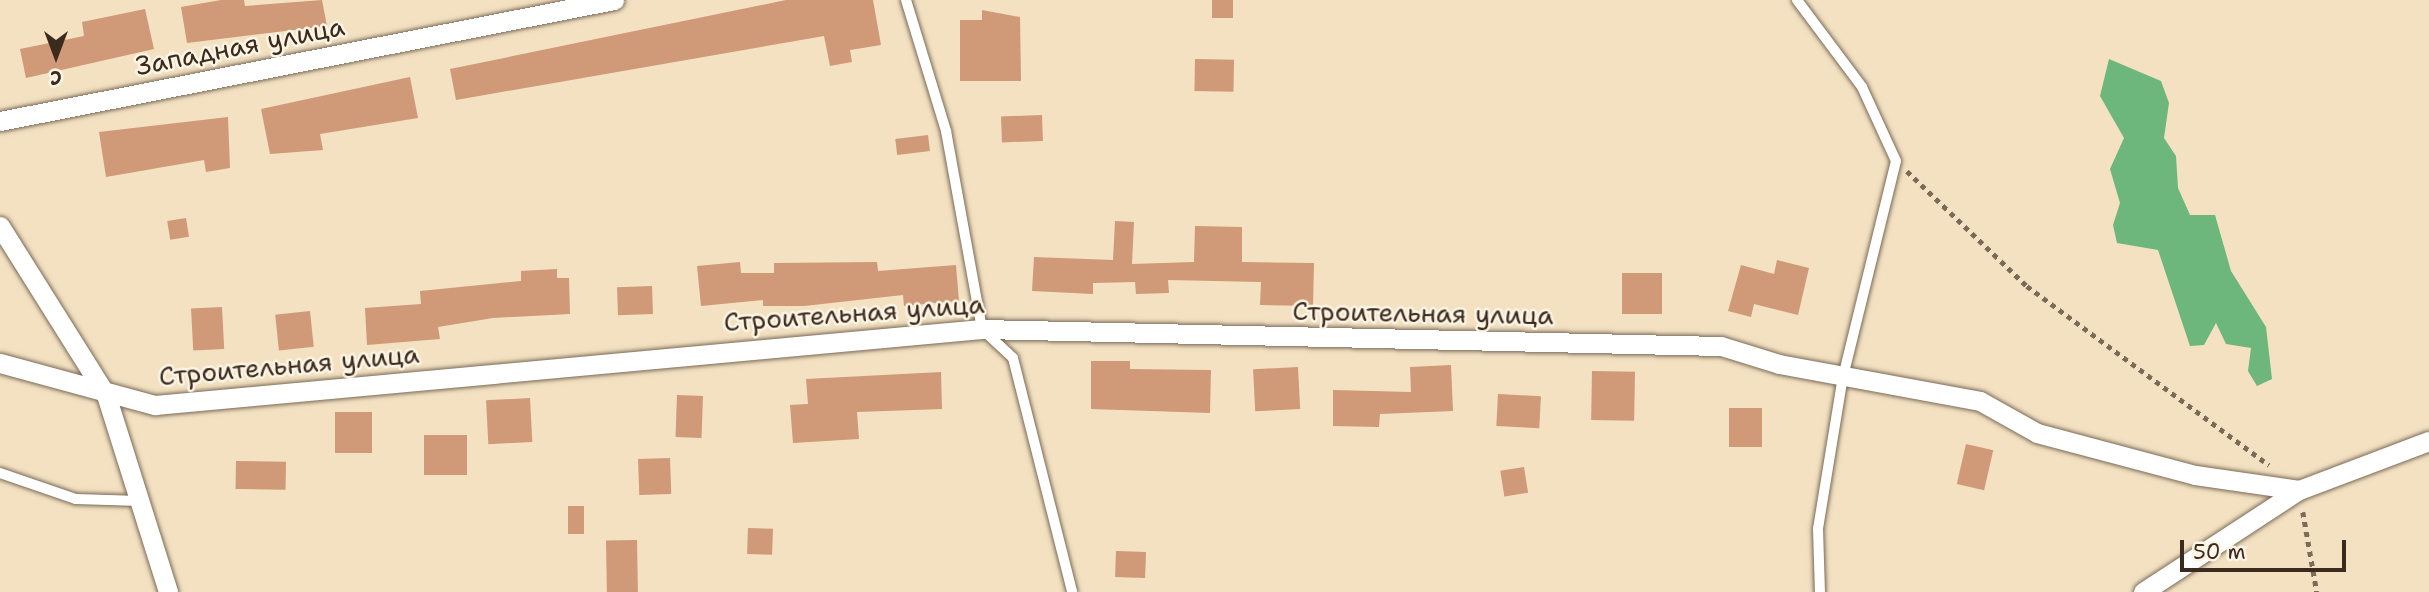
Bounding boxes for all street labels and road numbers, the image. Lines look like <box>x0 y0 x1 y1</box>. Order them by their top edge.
street label: Западная улица <box>133 10 347 82</box>
street label: Строительная улица <box>723 288 985 338</box>
street label: Строительная улица <box>1292 295 1554 331</box>
street label: Строительная улица <box>158 338 420 392</box>

